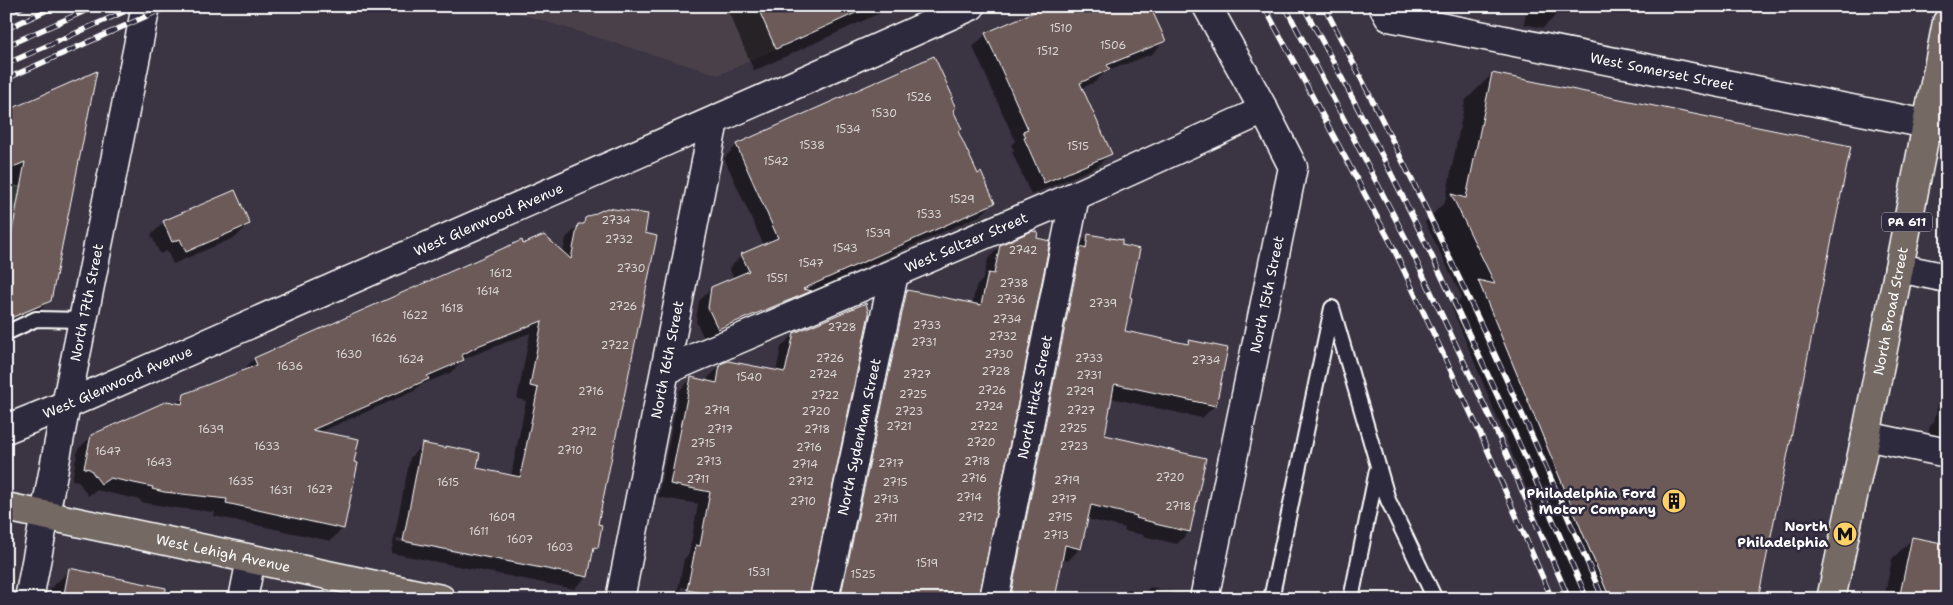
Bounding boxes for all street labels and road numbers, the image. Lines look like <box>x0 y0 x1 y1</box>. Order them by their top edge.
street label: West Somerset Street <box>1588 48 1736 94</box>
street label: West Glenwood Avenue <box>411 179 566 260</box>
street label: West Seltzer Street <box>902 208 1030 277</box>
road number: PA 611 <box>1882 212 1932 232</box>
street label: North 15th Street <box>1246 234 1288 355</box>
street label: North 17th Street <box>66 242 107 363</box>
street label: North Broad Street <box>1869 245 1912 377</box>
street label: North 16th Street <box>647 299 687 420</box>
street label: North Hicks Street <box>1013 334 1056 461</box>
street label: West Glenwood Avenue <box>40 342 195 422</box>
street label: North Sydenham Street <box>833 356 885 517</box>
street label: West Lehigh Avenue <box>154 530 292 576</box>

